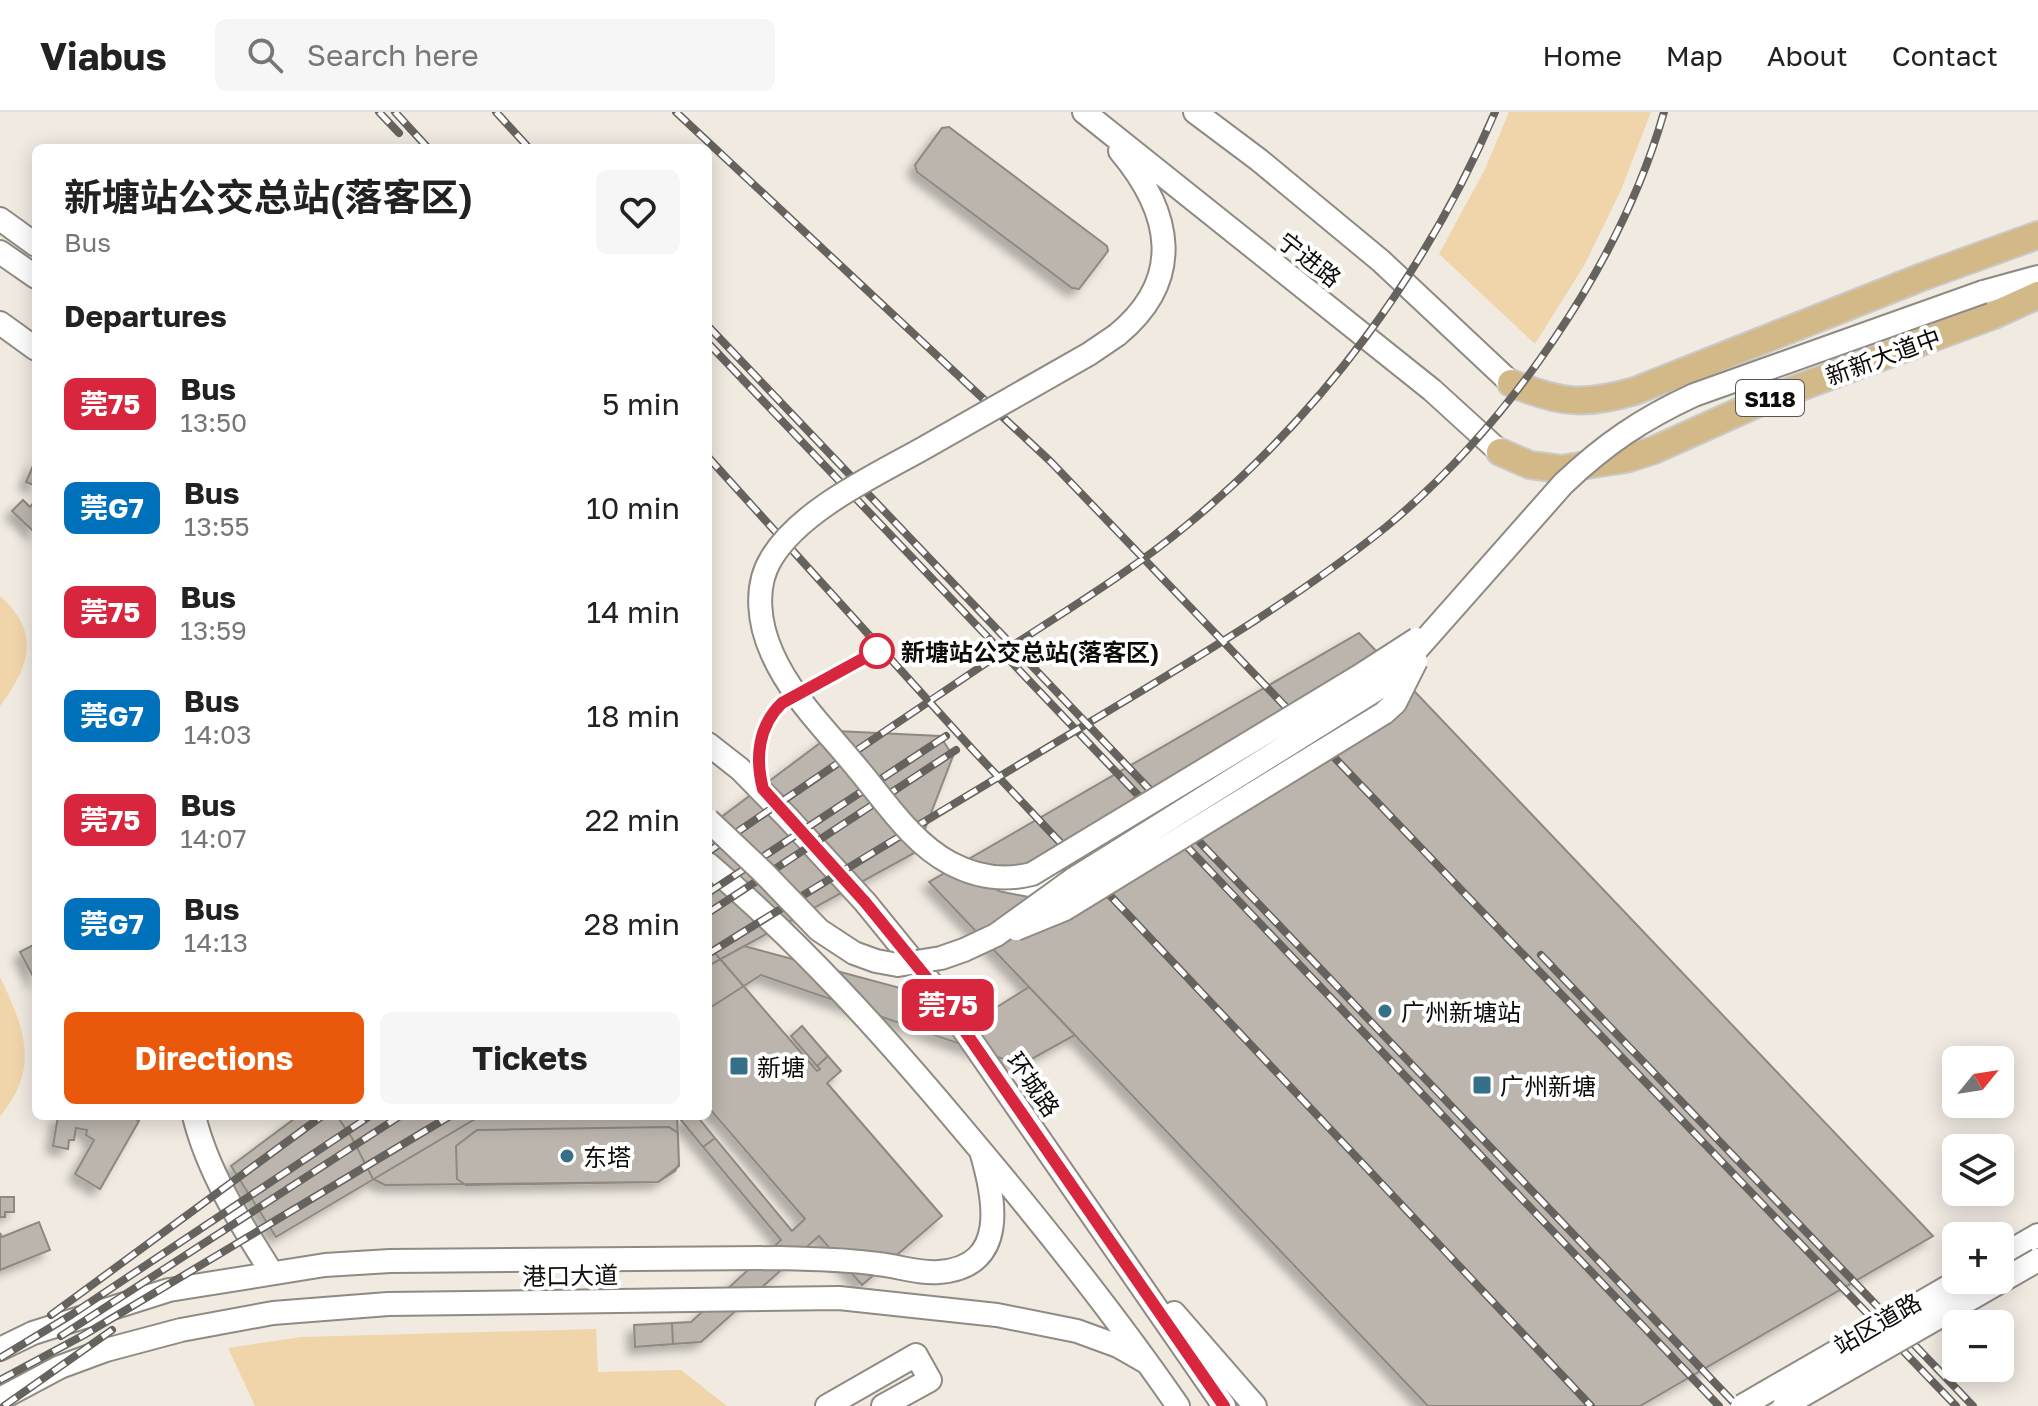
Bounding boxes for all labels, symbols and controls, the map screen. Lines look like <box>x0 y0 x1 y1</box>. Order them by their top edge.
search box <box>215 19 775 91</box>
text: Viabus <box>40 33 167 78</box>
icon: search <box>243 33 287 77</box>
text: Search here <box>307 37 479 73</box>
text: Home <box>1543 39 1622 72</box>
text: Map <box>1666 39 1723 72</box>
text: About <box>1767 39 1848 72</box>
text: Contact <box>1892 39 1998 72</box>
button: heart <box>596 170 680 254</box>
text: 新塘站公交总站(落客区) <box>64 174 473 219</box>
street label: 宁进路 <box>1273 225 1347 293</box>
text: Bus <box>64 227 111 258</box>
text: Departures <box>64 298 227 334</box>
street label: 新新大道中 <box>1822 322 1944 390</box>
text: Bus <box>180 371 236 407</box>
road number: S118 <box>1736 380 1804 416</box>
text: 5 min <box>602 386 680 422</box>
text: 莞75 <box>80 387 140 420</box>
text: 13:50 <box>180 407 247 438</box>
text: Bus <box>184 475 240 511</box>
text: 10 min <box>586 490 680 526</box>
text: 莞G7 <box>80 491 144 524</box>
text: 13:55 <box>184 511 250 542</box>
text: Bus <box>180 579 236 615</box>
text: 14 min <box>587 594 680 630</box>
text: 莞75 <box>80 595 140 628</box>
text: 13:59 <box>180 615 247 646</box>
marker: 新塘站公交总站(落客区) <box>860 634 894 668</box>
place label: 新塘站公交总站(落客区) <box>901 637 1159 666</box>
text: Bus <box>184 683 240 719</box>
text: 18 min <box>587 698 680 734</box>
text: 莞G7 <box>80 699 144 732</box>
text: 14:03 <box>184 719 251 750</box>
text: Bus <box>180 787 236 823</box>
text: 22 min <box>585 802 680 838</box>
text: 莞75 <box>80 803 140 836</box>
text: 14:07 <box>180 823 247 854</box>
text: Bus <box>184 891 240 927</box>
text: 28 min <box>584 906 680 942</box>
text: 莞G7 <box>80 907 144 940</box>
text: 14:13 <box>184 927 248 958</box>
line badge: 莞75 <box>902 979 994 1031</box>
text: 莞75 <box>918 988 978 1021</box>
place label: 广州新塘站 <box>1401 997 1521 1026</box>
marker: 广州新塘站 <box>1376 1002 1394 1020</box>
button: Directions <box>64 1012 364 1104</box>
button: Tickets <box>380 1012 680 1104</box>
street label: 环城路 <box>1001 1046 1067 1122</box>
north arrow <box>1942 1046 2014 1118</box>
map controls <box>1942 1046 2014 1382</box>
place label: 新塘 <box>757 1052 805 1081</box>
marker: 新塘 <box>728 1055 750 1077</box>
place label: 广州新塘 <box>1500 1071 1596 1100</box>
marker: 广州新塘 <box>1471 1074 1493 1096</box>
button: layers <box>1942 1134 2014 1206</box>
place label: 东塔 <box>583 1142 631 1171</box>
marker: 东塔 <box>558 1147 576 1165</box>
button: + <box>1942 1222 2014 1294</box>
street label: 港口大道 <box>522 1260 618 1290</box>
street label: 站区道路 <box>1828 1286 1926 1360</box>
button: − <box>1942 1310 2014 1382</box>

